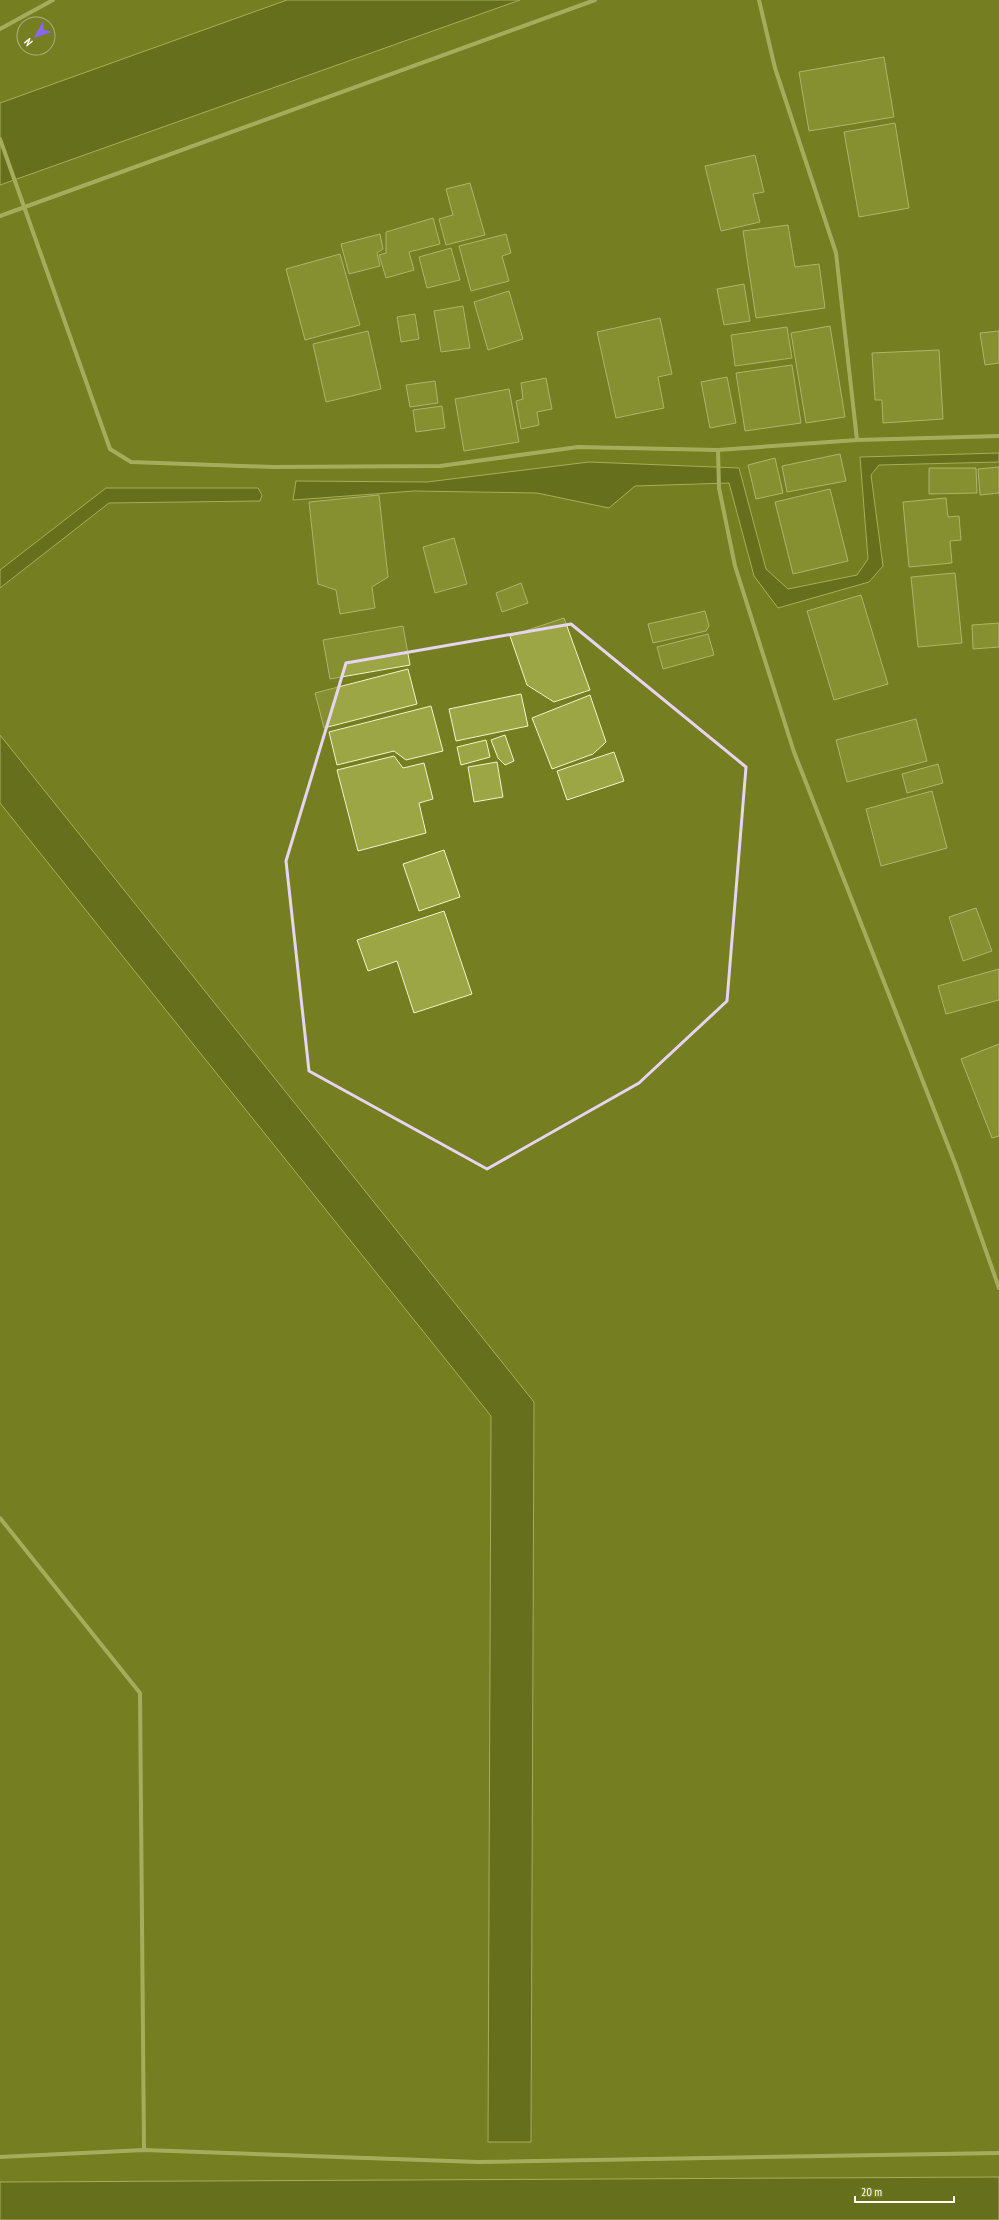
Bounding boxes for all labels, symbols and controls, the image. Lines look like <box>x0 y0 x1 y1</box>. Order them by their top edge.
north arrow <box>16 16 56 56</box>
text: N <box>21 36 36 49</box>
scale bar <box>855 2178 954 2204</box>
text: 20 m <box>861 2184 882 2199</box>

